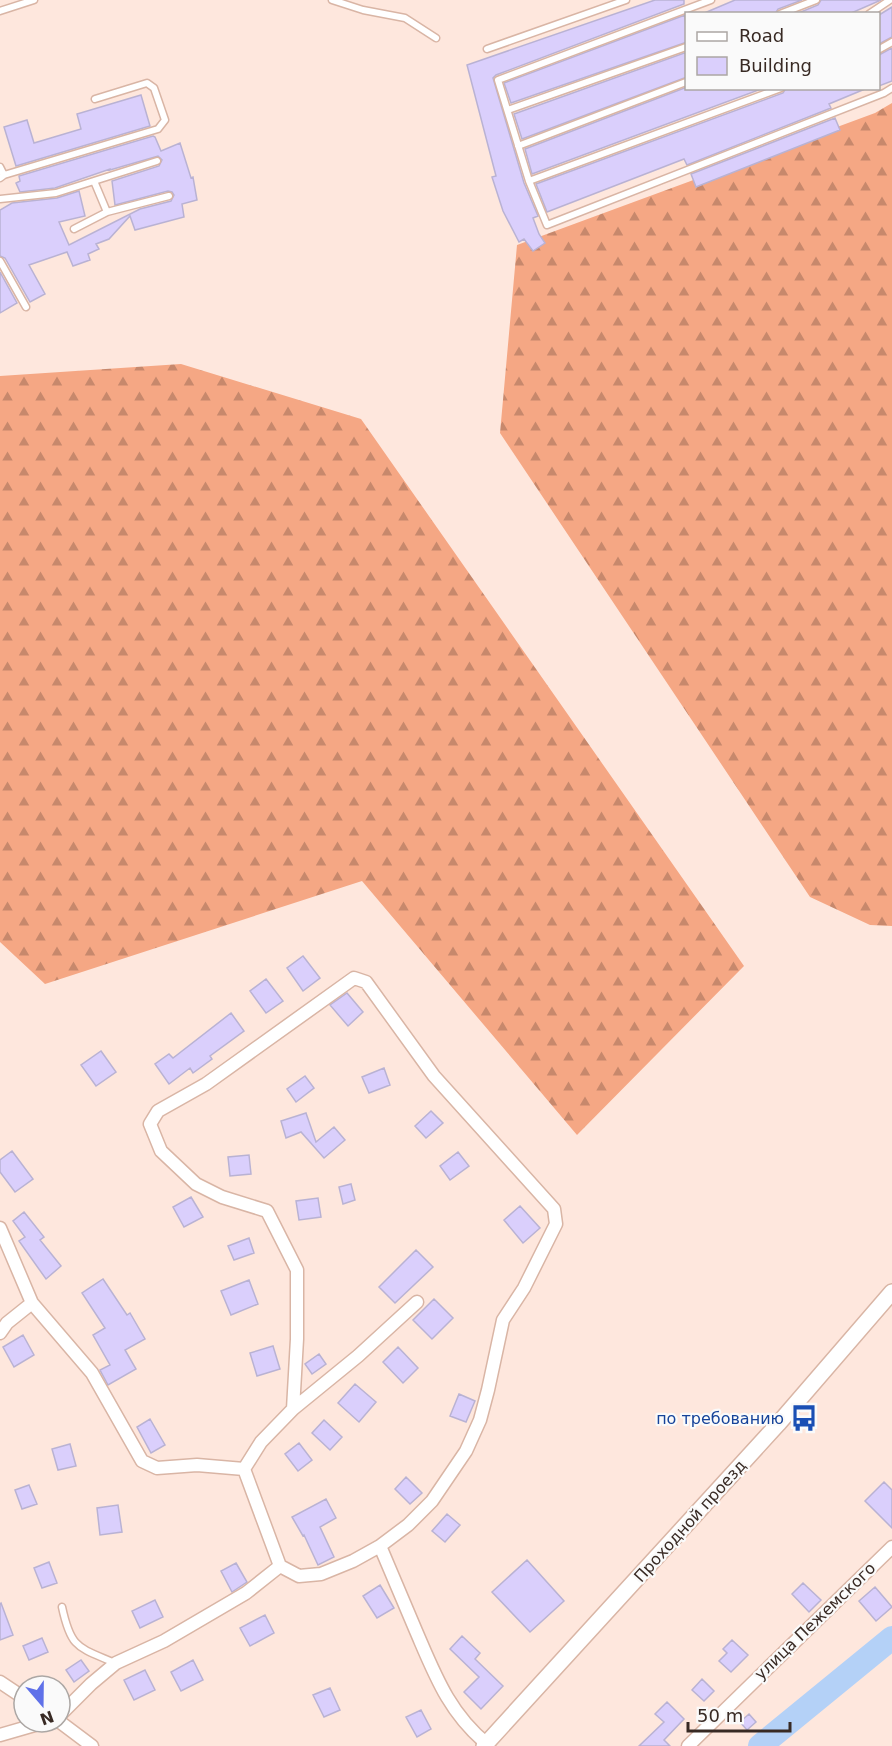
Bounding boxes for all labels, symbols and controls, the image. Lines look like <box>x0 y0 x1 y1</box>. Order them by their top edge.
legend <box>685 12 880 90</box>
text: Road <box>739 25 784 46</box>
text: Building <box>739 55 812 76</box>
bus stop icon: по требованию <box>789 1403 819 1433</box>
place label: по требованию <box>656 1409 784 1428</box>
street label: Проходной проезд <box>630 1456 750 1586</box>
street label: улица Пежемского <box>751 1558 879 1684</box>
north arrow <box>12 1674 72 1734</box>
scale bar <box>688 1695 790 1733</box>
text: 50 m <box>697 1705 743 1726</box>
text: N <box>37 1706 57 1729</box>

